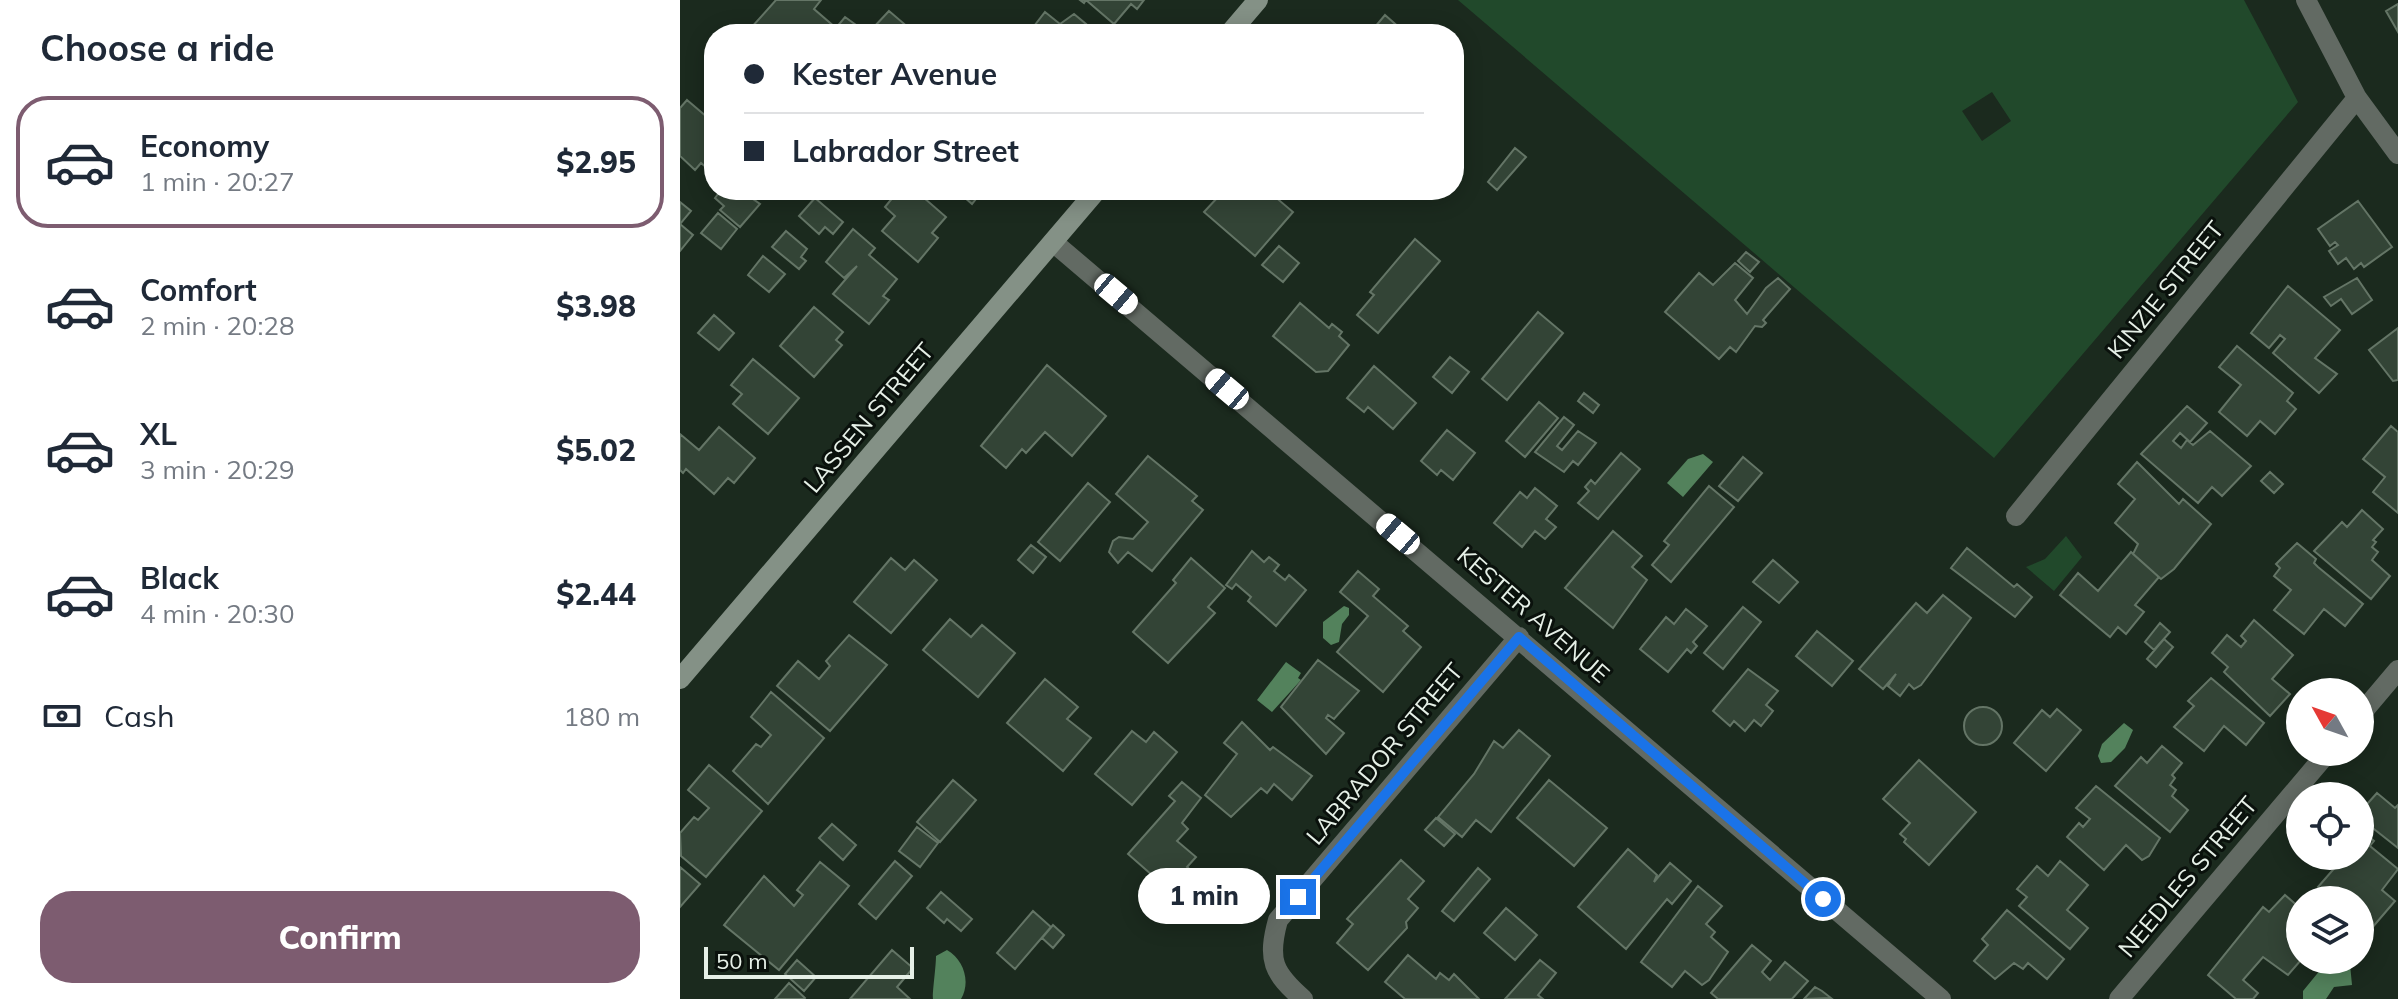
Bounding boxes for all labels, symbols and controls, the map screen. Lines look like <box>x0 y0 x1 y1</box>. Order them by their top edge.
text: Choose a ride <box>40 25 274 70</box>
text: Kester Avenue <box>792 55 997 93</box>
icon: car <box>44 126 116 198</box>
text: Economy <box>140 127 269 165</box>
text: Labrador Street <box>792 132 1019 170</box>
text: $2.95 <box>556 143 636 181</box>
text: 1 min · 20:27 <box>140 165 295 198</box>
street label: KINZIE STREET <box>2101 214 2230 364</box>
car <box>1090 269 1142 319</box>
icon: car <box>44 270 116 342</box>
text: Comfort <box>140 271 257 309</box>
text: $3.98 <box>556 287 636 325</box>
text: 2 min · 20:28 <box>140 309 295 342</box>
street label: LASSEN STREET <box>797 336 940 498</box>
car <box>1201 364 1253 414</box>
icon: car <box>44 414 116 486</box>
text: XL <box>140 415 177 453</box>
text: $5.02 <box>556 431 636 469</box>
text: 3 min · 20:29 <box>140 453 295 486</box>
car <box>1372 509 1424 559</box>
street label: KESTER AVENUE <box>1451 540 1616 689</box>
icon: car <box>44 558 116 630</box>
text: Black <box>140 559 219 597</box>
text: $2.44 <box>556 575 636 613</box>
text: 4 min · 20:30 <box>140 597 295 630</box>
street label: LABRADOR STREET <box>1299 656 1469 850</box>
north arrow <box>2286 678 2374 766</box>
map controls <box>2286 678 2374 974</box>
icon: cash <box>40 694 84 738</box>
text: Cash <box>104 697 175 735</box>
text: 180 m <box>564 700 640 733</box>
button: locate <box>2286 782 2374 870</box>
street label: NEEDLES STREET <box>2111 790 2263 963</box>
callout: 1 min <box>1138 869 1270 925</box>
text: 1 min <box>1169 879 1239 912</box>
route end <box>1280 879 1316 915</box>
route start <box>1805 881 1841 917</box>
button: layers <box>2286 886 2374 974</box>
button: Confirm <box>40 891 640 983</box>
scale bar <box>704 943 914 979</box>
text: 50 m <box>716 947 767 975</box>

